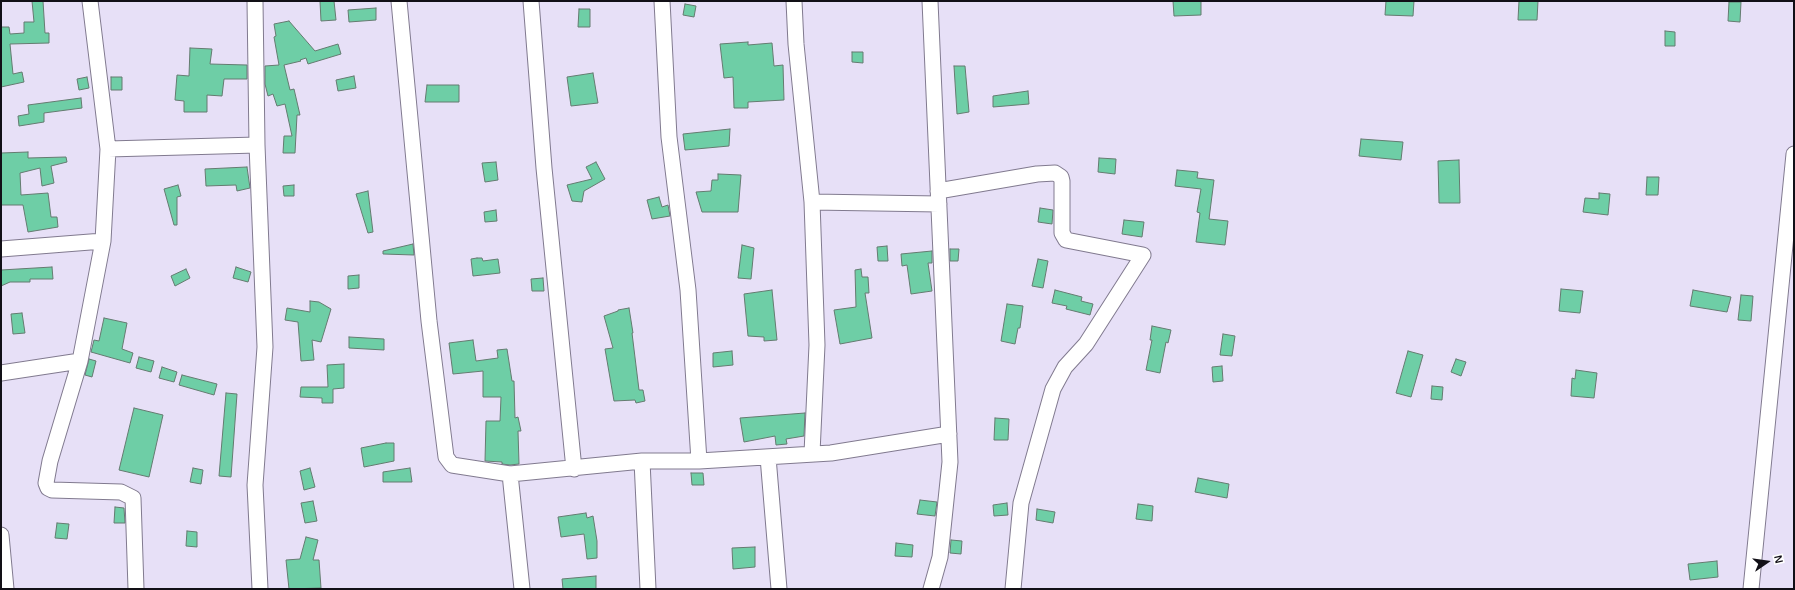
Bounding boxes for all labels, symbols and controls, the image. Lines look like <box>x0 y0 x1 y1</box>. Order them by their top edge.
north arrow <box>1747 542 1787 582</box>
text: N <box>1772 554 1785 565</box>

